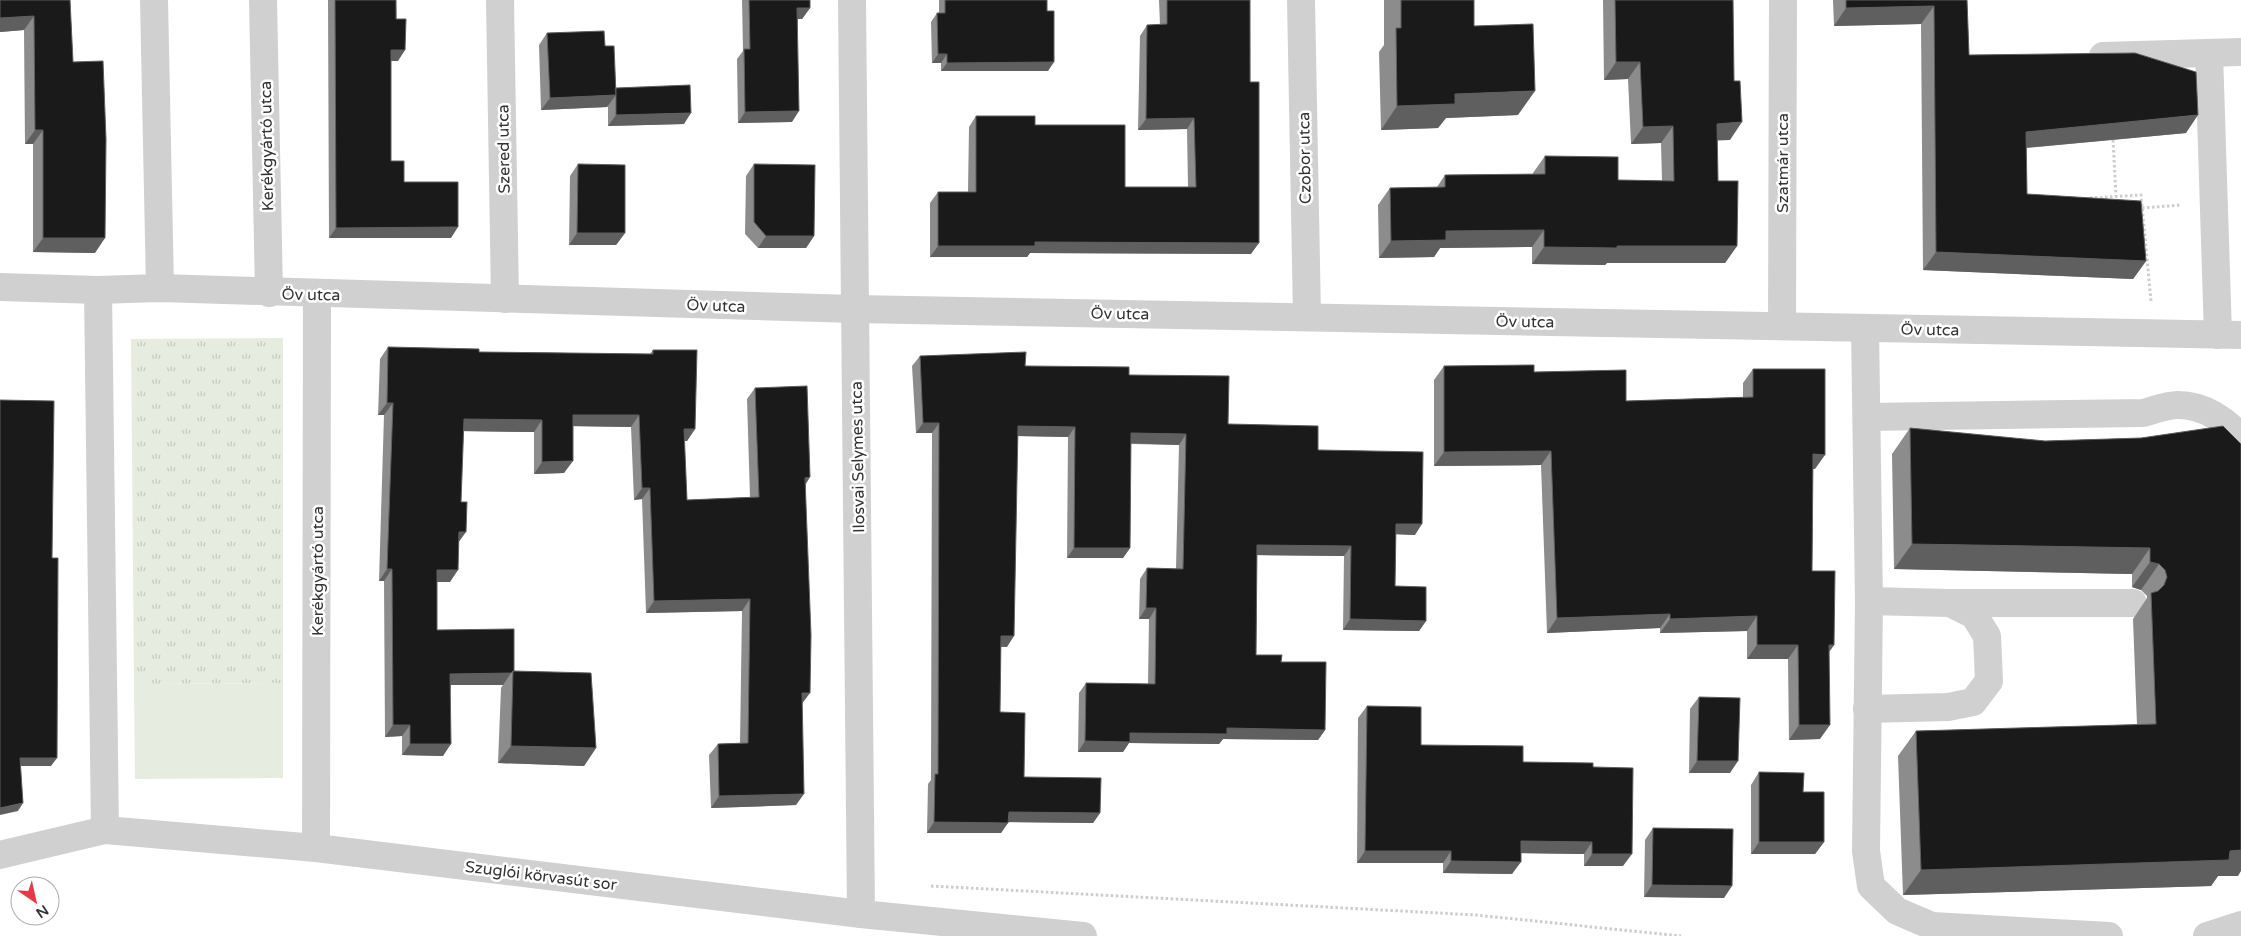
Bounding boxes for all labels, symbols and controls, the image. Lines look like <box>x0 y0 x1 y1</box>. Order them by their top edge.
street label: Kerékgyártó utca <box>256 81 278 211</box>
street label: Szered utca <box>493 104 515 194</box>
street label: Czobor utca <box>1294 112 1316 204</box>
street label: Szatmár utca <box>1773 113 1793 213</box>
street label: Öv utca <box>281 284 341 306</box>
street label: Öv utca <box>686 295 746 317</box>
street label: Öv utca <box>1090 303 1150 325</box>
street label: Öv utca <box>1495 311 1555 333</box>
street label: Öv utca <box>1900 319 1960 341</box>
street label: Ilosvai Selymes utca <box>847 381 869 533</box>
street label: Kerékgyártó utca <box>308 506 328 636</box>
street label: Szuglói körvasút sor <box>464 857 619 895</box>
north arrow <box>10 876 60 926</box>
text: N <box>33 901 51 922</box>

